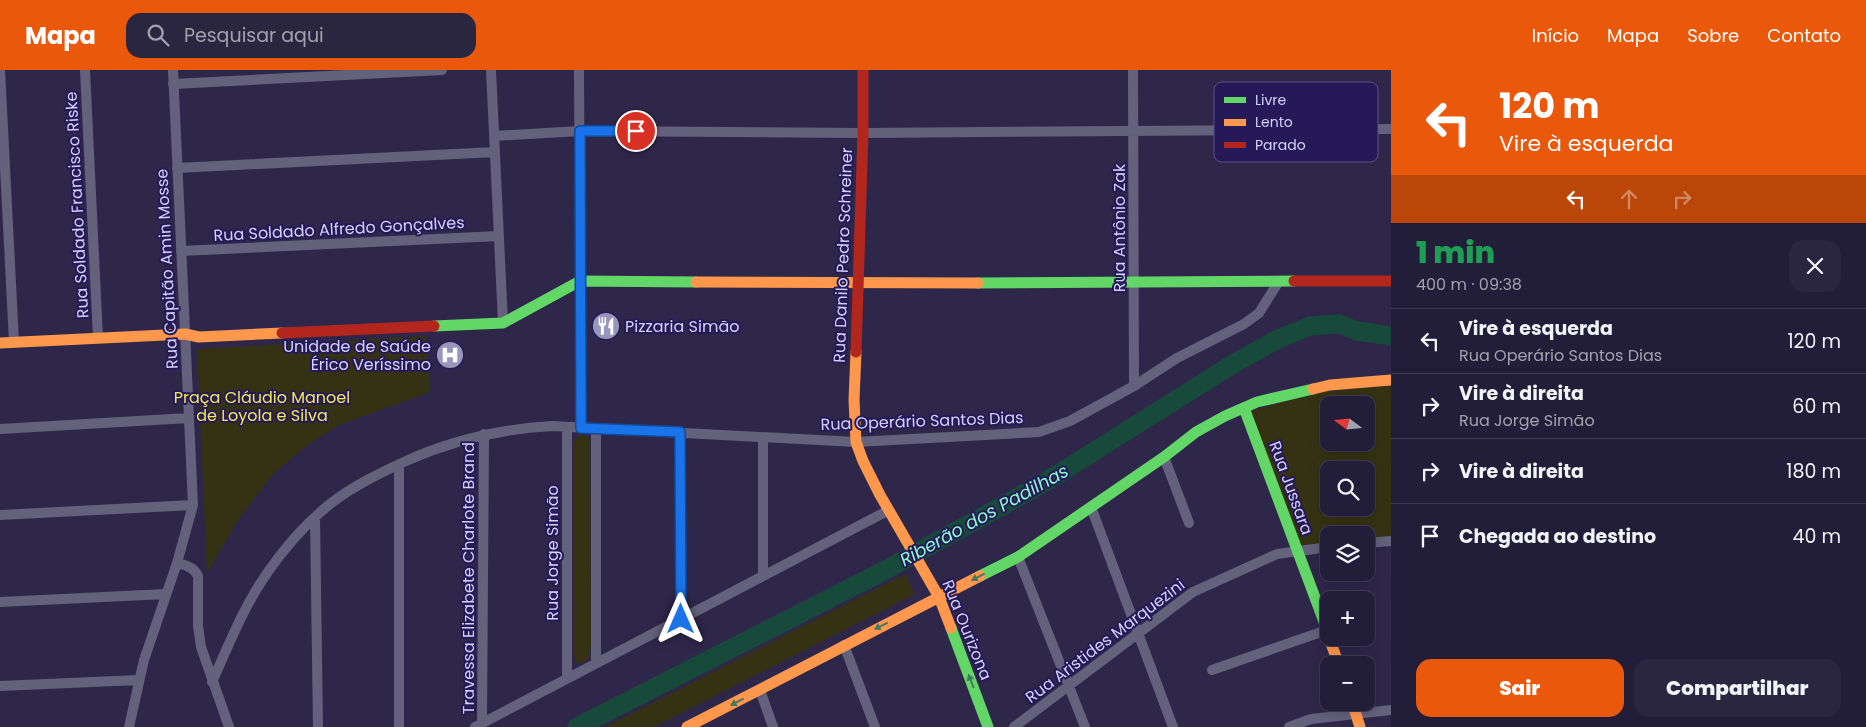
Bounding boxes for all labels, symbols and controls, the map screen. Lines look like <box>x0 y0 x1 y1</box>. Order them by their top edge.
search box <box>126 13 476 58</box>
text: Mapa <box>25 19 96 52</box>
icon: search <box>144 21 172 49</box>
text: Pesquisar aqui <box>184 22 324 49</box>
text: Início <box>1532 23 1579 48</box>
text: Mapa <box>1607 23 1659 48</box>
text: Sobre <box>1687 23 1739 48</box>
text: Contato <box>1767 23 1841 48</box>
text: 120 m <box>1499 81 1599 130</box>
legend <box>1214 82 1378 162</box>
text: Livre <box>1255 90 1287 110</box>
icon: left <box>1416 90 1481 155</box>
street label: Rua Soldado Francisco Riske <box>60 91 94 319</box>
pin <box>615 110 657 152</box>
text: Lento <box>1255 112 1293 132</box>
icon: arrive <box>622 117 650 145</box>
text: Vire à esquerda <box>1499 128 1673 159</box>
text: Parado <box>1255 135 1306 155</box>
street label: Rua Danilo Pedro Schreiner <box>828 147 858 363</box>
street label: Rua Antônio Zak <box>1108 163 1131 292</box>
street label: Rua Capitão Amin Mosse <box>150 168 184 370</box>
icon: left <box>1562 185 1590 213</box>
icon: ahead <box>1615 185 1643 213</box>
icon: right <box>1668 185 1696 213</box>
street label: Rua Soldado Alfredo Gonçalves <box>213 211 465 247</box>
text: 1 min <box>1416 231 1495 274</box>
button: close <box>1789 240 1841 292</box>
text: 400 m · 09:38 <box>1416 273 1522 296</box>
restaurant icon: Pizzaria Simão <box>591 311 621 341</box>
place label: Pizzaria Simão <box>625 315 739 338</box>
text: Vire à esquerda <box>1459 315 1613 342</box>
icon: left <box>1416 327 1444 355</box>
text: 120 m <box>1787 328 1841 355</box>
place label: Unidade de Saúde Érico Veríssimo <box>283 335 431 376</box>
hospital icon: Unidade de Saúde Érico Veríssimo <box>435 340 465 370</box>
text: Rua Operário Santos Dias <box>1459 344 1662 367</box>
text: Vire à direita <box>1459 380 1584 407</box>
park label: Praça Cláudio Manoel de Loyola e Silva <box>174 386 350 427</box>
icon: right <box>1416 392 1444 420</box>
text: 60 m <box>1792 393 1841 420</box>
north arrow <box>1320 396 1375 451</box>
map controls <box>1320 396 1375 711</box>
street label: Rua Operário Santos Dias <box>820 406 1024 436</box>
text: Rua Jorge Simão <box>1459 409 1595 432</box>
street label: Rua Jussara <box>1263 438 1319 538</box>
street label: Travessa Elizabete Charlote Brand <box>457 442 480 714</box>
icon: right <box>1416 457 1444 485</box>
water label: Riberão dos Padilhas <box>895 458 1073 572</box>
text: Vire à direita <box>1459 458 1584 485</box>
text: 180 m <box>1786 458 1841 485</box>
button: search <box>1320 461 1375 516</box>
street label: Rua Jorge Simão <box>541 485 564 621</box>
icon: arrive <box>1416 522 1444 550</box>
text: Chegada ao destino <box>1459 523 1656 550</box>
text: 40 m <box>1792 523 1841 550</box>
button: layers <box>1320 526 1375 581</box>
one-way arrow <box>971 573 985 581</box>
street label: Rua Aristides Marquezini <box>1021 573 1189 709</box>
street label: Rua Ourizona <box>936 576 998 684</box>
button: + <box>1320 591 1375 646</box>
position arrow <box>654 592 706 644</box>
one-way arrow <box>874 623 888 631</box>
button: − <box>1320 656 1375 711</box>
button: Sair <box>1416 659 1624 717</box>
button: Compartilhar <box>1634 659 1841 717</box>
one-way arrow <box>967 674 974 689</box>
one-way arrow <box>730 698 744 706</box>

